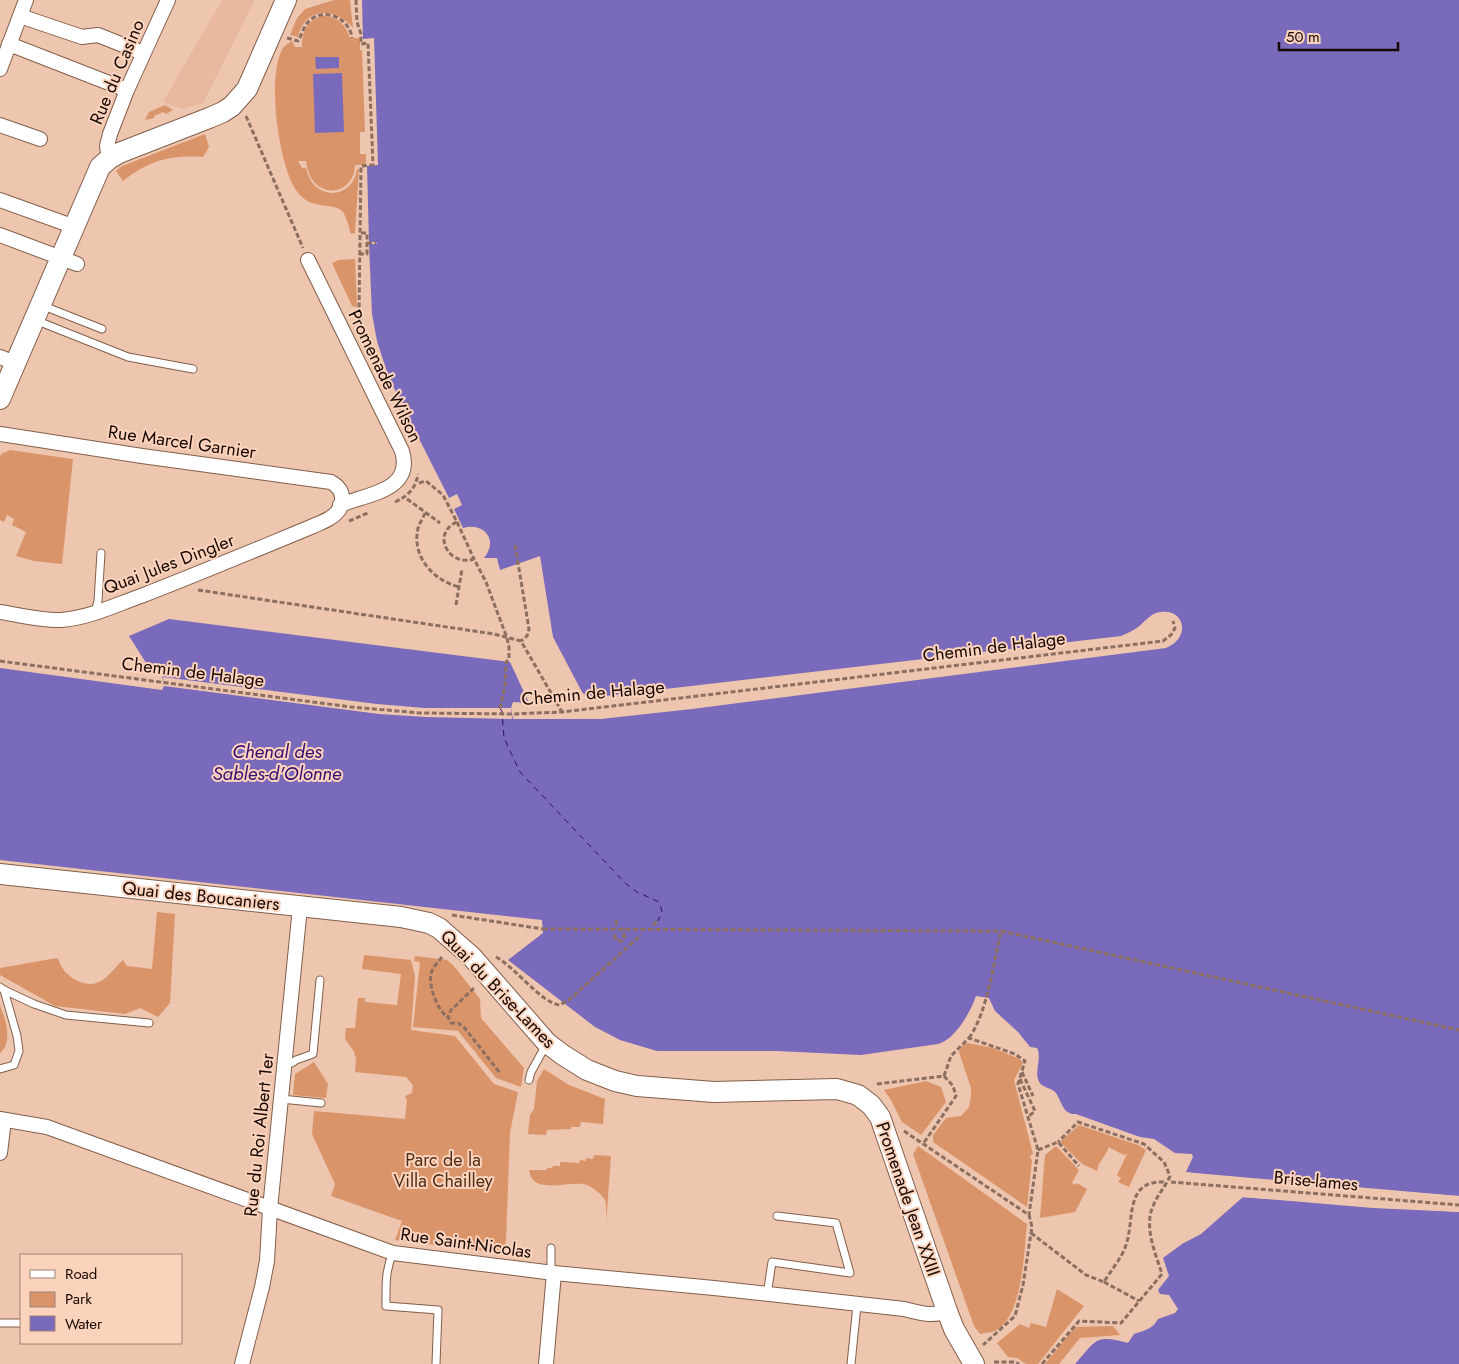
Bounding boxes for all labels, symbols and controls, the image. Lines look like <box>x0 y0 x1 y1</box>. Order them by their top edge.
street label: Rue du Casino <box>83 15 151 128</box>
scale bar <box>1279 20 1398 52</box>
text: 50 m <box>1286 26 1320 48</box>
street label: Promenade Wilson <box>342 305 428 447</box>
street label: Rue Marcel Garnier <box>106 419 258 465</box>
street label: Quai Jules Dingler <box>100 527 239 601</box>
street label: Chemin de Halage <box>921 625 1067 669</box>
street label: Chemin de Halage <box>120 650 266 694</box>
street label: Chemin de Halage <box>520 674 666 712</box>
water label: Chenal des Sables-d'Olonne <box>212 738 342 787</box>
street label: Quai des Boucaniers <box>121 875 281 917</box>
street label: Quai du Brise-Lames <box>434 924 562 1054</box>
street label: Rue du Roi Albert 1er <box>237 1051 281 1218</box>
street label: Promenade Jean XXIII <box>869 1118 947 1280</box>
park label: Parc de la Villa Chailley <box>393 1147 493 1194</box>
street label: Brise-lames <box>1273 1164 1359 1198</box>
street label: Rue Saint-Nicolas <box>399 1221 533 1265</box>
legend <box>20 1254 182 1344</box>
text: Road <box>65 1263 97 1285</box>
text: Park <box>65 1288 92 1310</box>
text: Water <box>65 1313 103 1335</box>

